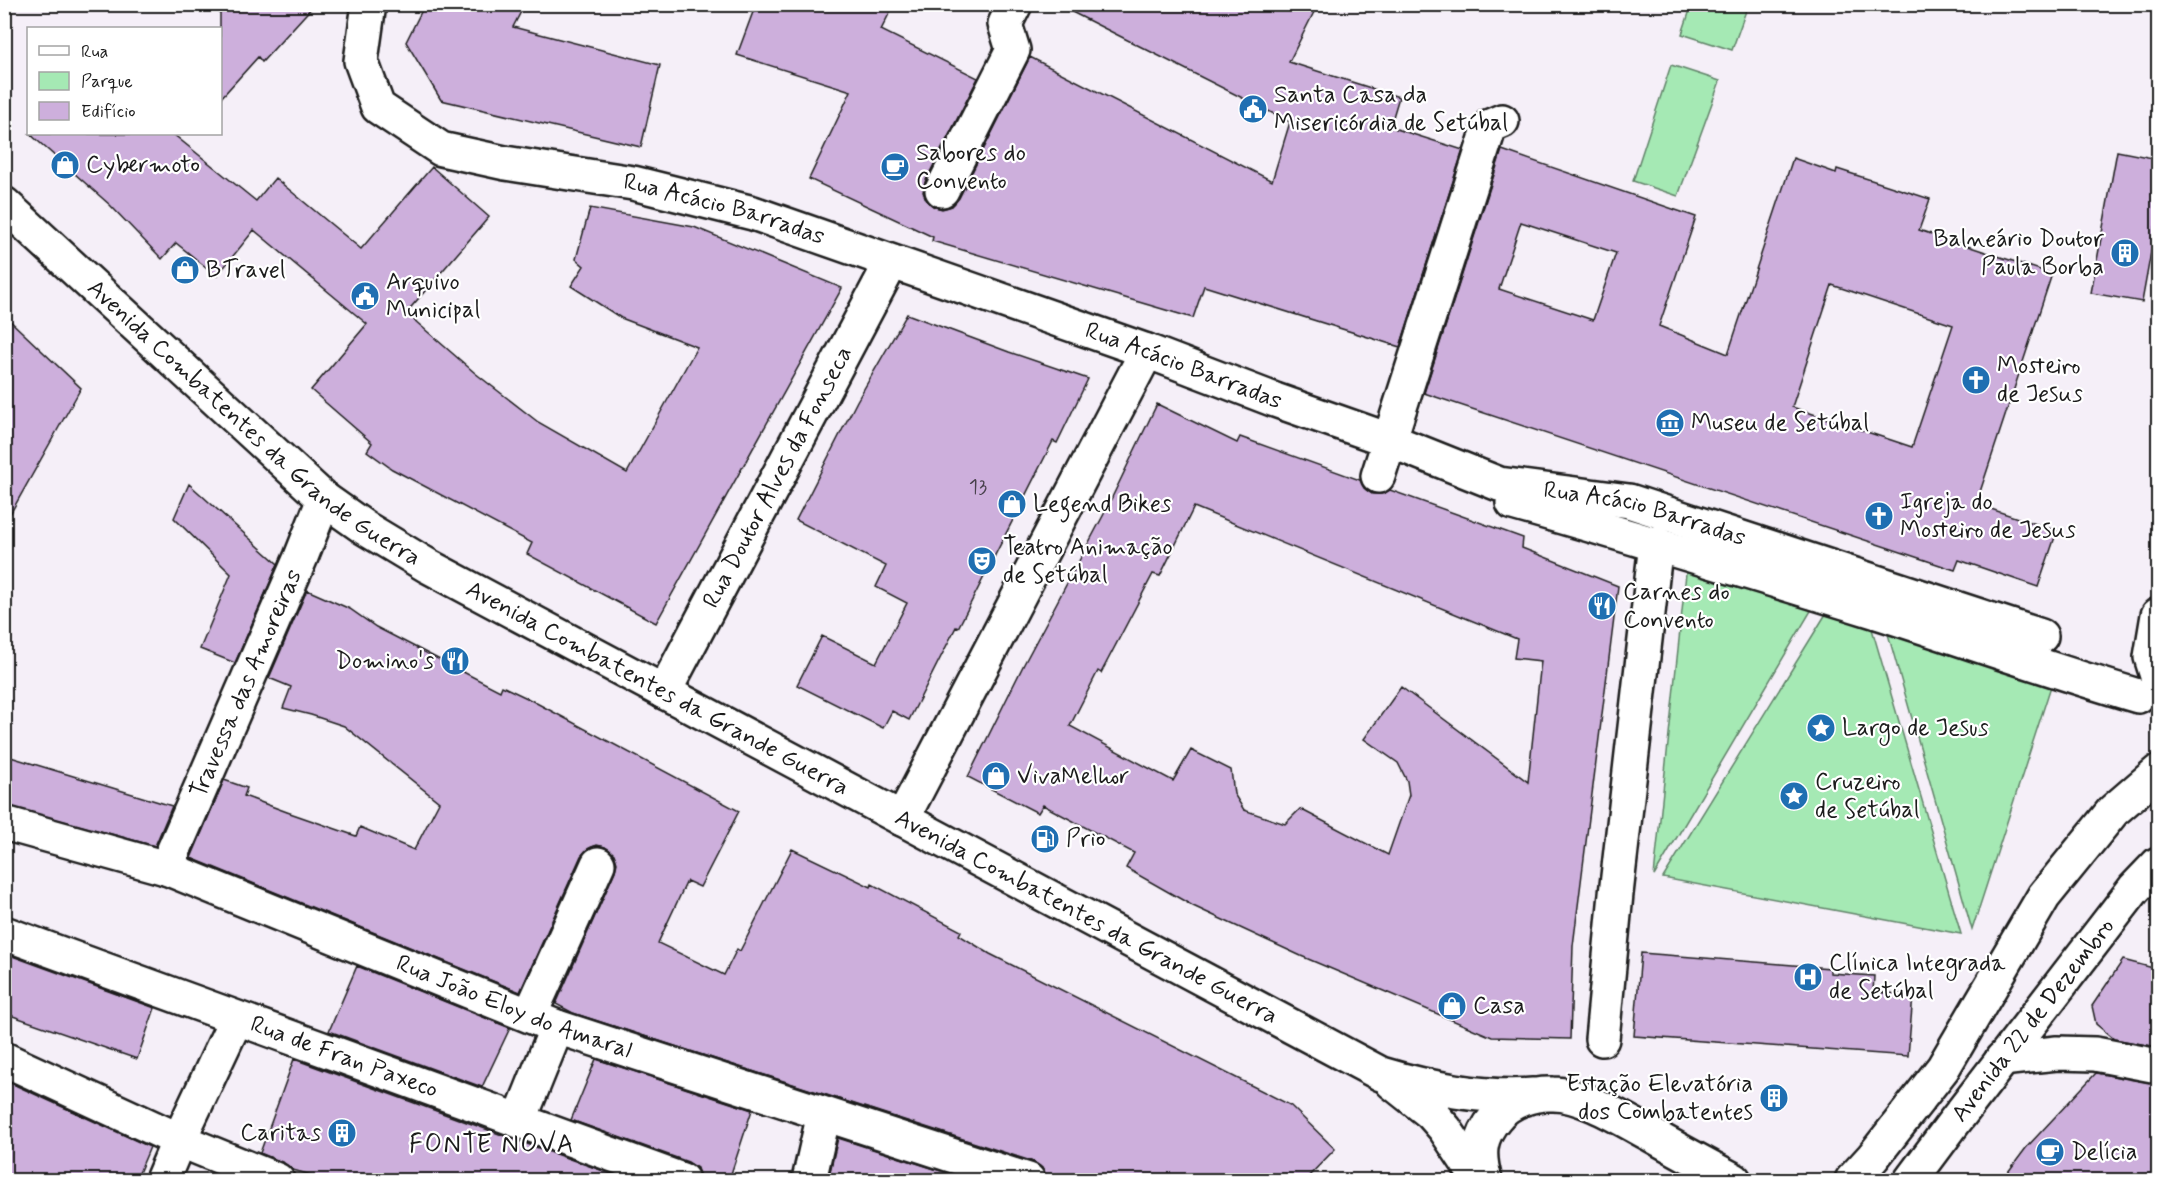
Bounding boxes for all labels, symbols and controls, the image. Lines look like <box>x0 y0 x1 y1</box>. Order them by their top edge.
legend <box>27 27 222 135</box>
text: Rua <box>81 40 108 64</box>
text: Parque <box>81 70 133 94</box>
place label: Santa Casa da Misericórdia de Setúbal <box>1274 80 1508 139</box>
public building icon: Santa Casa da Misericórdia de Setúbal <box>1237 93 1269 125</box>
text: Edifício <box>81 100 136 124</box>
place label: Sabores do Convento <box>916 138 1026 197</box>
shop icon: Cybermoto <box>49 149 81 181</box>
place label: Cybermoto <box>86 150 200 181</box>
cafe icon: Sabores do Convento <box>879 151 911 183</box>
street label: Rua Acácio Barradas <box>621 166 829 252</box>
place label: Balneário Doutor Paula Borba <box>1933 224 2105 283</box>
building icon: Balneário Doutor Paula Borba <box>2109 237 2141 269</box>
shop icon: BTravel <box>169 254 201 286</box>
place label: BTravel <box>206 255 286 286</box>
place label: Arquivo Municipal <box>386 267 480 326</box>
street label: Avenida Combatentes da Grande Guerra <box>80 273 426 573</box>
public building icon: Arquivo Municipal <box>349 280 381 312</box>
street label: Rua Acácio Barradas <box>1081 315 1286 417</box>
street label: Rua Doutor Alves da Fonseca <box>696 341 860 613</box>
place label: Mosteiro de Jesus <box>1997 351 2083 410</box>
church icon: Mosteiro de Jesus <box>1960 364 1992 396</box>
museum icon: Museu de Setúbal <box>1654 407 1686 439</box>
place label: Museu de Setúbal <box>1691 408 1869 439</box>
house number: 13 <box>969 473 987 501</box>
street label: Rua Acácio Barradas <box>1542 474 1750 554</box>
place label: Igreja do Mosteiro de Jesus <box>1900 487 2076 546</box>
shop icon: Legend Bikes <box>996 488 1028 520</box>
place label: Legend Bikes <box>1033 489 1172 523</box>
church icon: Igreja do Mosteiro de Jesus <box>1863 500 1895 532</box>
place label: Teatro Animação de Setúbal <box>1003 532 1173 591</box>
theatre icon: Teatro Animação de Setúbal <box>966 545 998 577</box>
street label: Travessa das Amoreiras <box>183 564 309 803</box>
street label: Avenida Combatentes da Grande Guerra <box>461 574 854 803</box>
place label: Carnes do Convento <box>1623 577 1730 636</box>
restaurant icon: Carnes do Convento <box>1586 590 1618 622</box>
restaurant icon: Domino's <box>439 645 471 677</box>
place label: Domino's <box>336 646 434 677</box>
place icon: Largo de Jesus <box>1805 712 1837 744</box>
place label: Largo de Jesus <box>1842 713 1989 746</box>
shop icon: VivaMelhor <box>980 760 1012 792</box>
place label: VivaMelhor <box>1017 761 1129 792</box>
place label: Cruzeiro de Setúbal <box>1815 767 1920 826</box>
place icon: Cruzeiro de Setúbal <box>1778 780 1810 812</box>
street label: Avenida Combatentes da Grande Guerra <box>889 802 1283 1032</box>
fuel station icon: Prio <box>1029 823 1061 855</box>
place label: Prio <box>1066 824 1105 855</box>
street label: Avenida 22 de Dezembro <box>1944 912 2121 1128</box>
street label: Rua João Eloy do Amaral <box>392 948 636 1066</box>
place label: Clínica Integrada de Setúbal <box>1829 948 2006 1007</box>
hospital icon: Clínica Integrada de Setúbal <box>1792 961 1824 993</box>
shop icon: Casa <box>1436 990 1468 1022</box>
place label: Casa <box>1473 991 1525 1022</box>
street label: Rua de Fran Paxeco <box>246 1009 442 1105</box>
place label: Estação Elevatória dos Combatentes <box>1566 1069 1753 1128</box>
building icon: Estação Elevatória dos Combatentes <box>1758 1082 1790 1114</box>
building icon: Caritas <box>326 1117 358 1149</box>
place label: Caritas <box>240 1118 321 1149</box>
district label: FONTE NOVA <box>409 1128 575 1162</box>
cafe icon: Delícia <box>2034 1136 2066 1168</box>
place label: Delícia <box>2071 1137 2138 1168</box>

